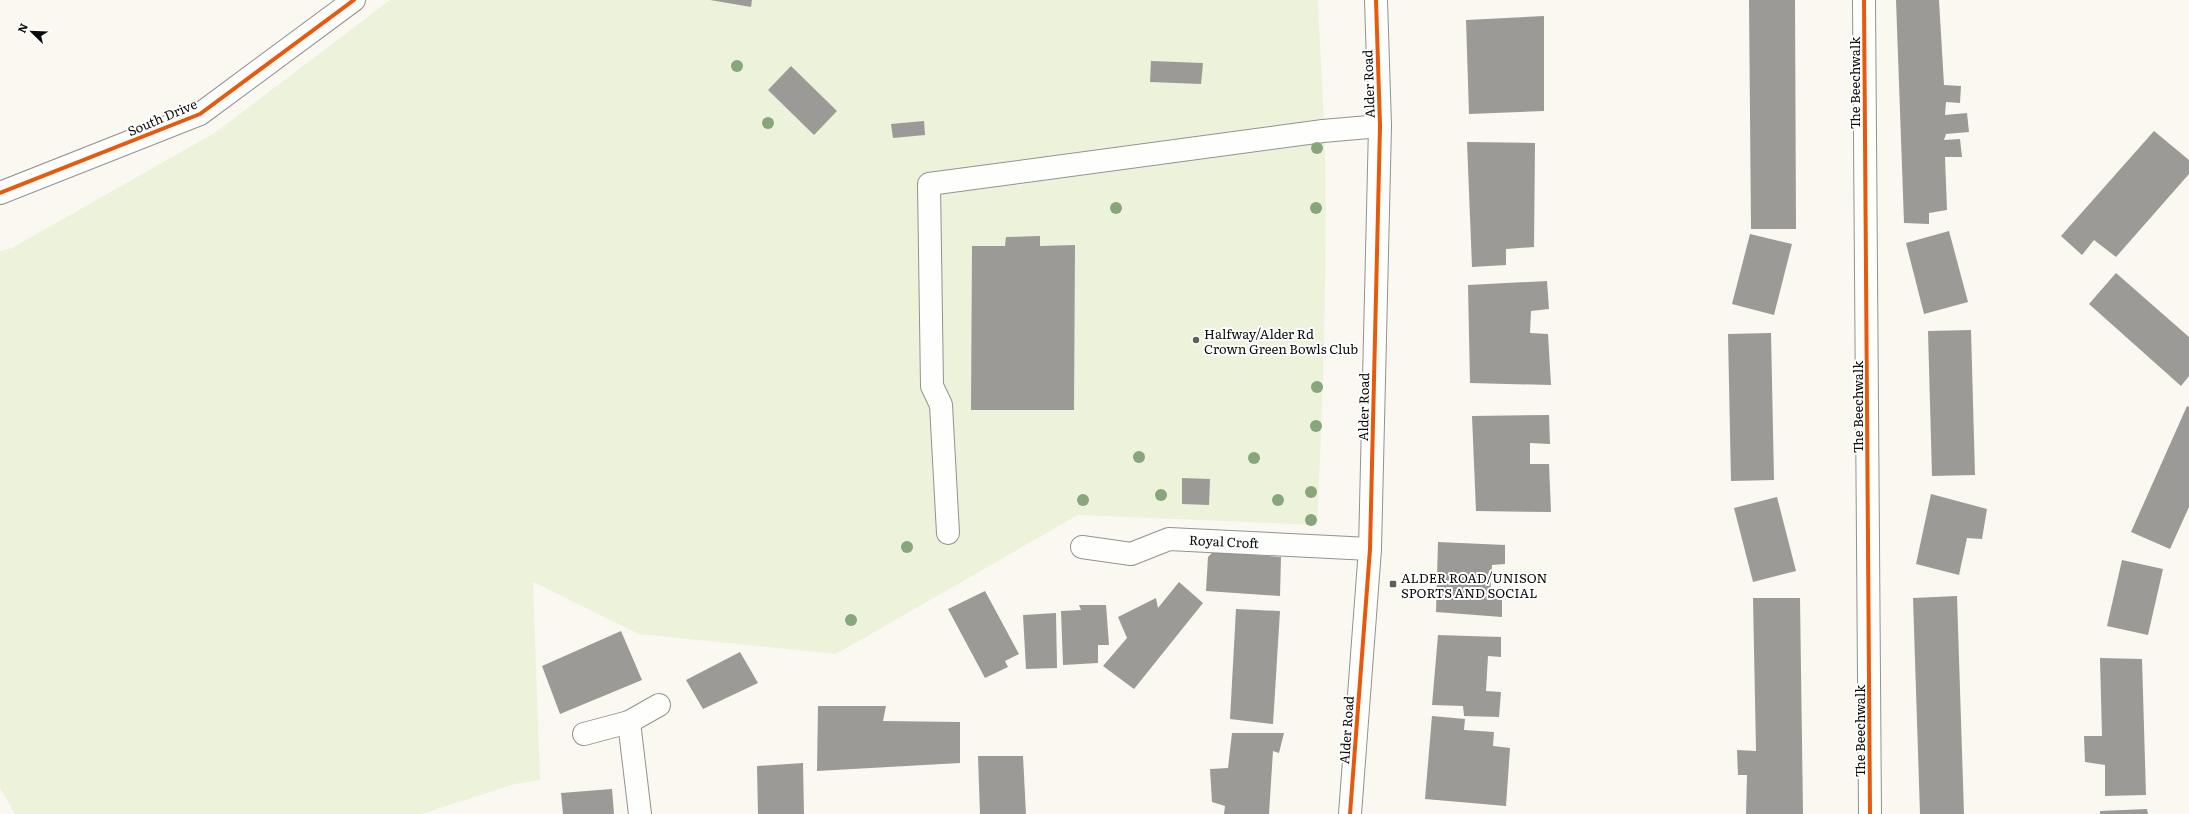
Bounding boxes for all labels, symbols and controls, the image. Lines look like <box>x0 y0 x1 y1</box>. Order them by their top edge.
north arrow <box>12 12 52 52</box>
text: N <box>13 20 31 35</box>
street label: The Beechwalk <box>1845 36 1864 129</box>
street label: Alder Road <box>1357 49 1379 119</box>
street label: South Drive <box>124 94 200 140</box>
place label: Halfway/Alder Rd Crown Green Bowls Club <box>1204 324 1358 358</box>
marker: Halfway/Alder Rd Crown Green Bowls Club <box>1191 335 1201 345</box>
street label: The Beechwalk <box>1848 360 1867 453</box>
street label: Alder Road <box>1353 373 1373 441</box>
street label: Royal Croft <box>1189 530 1260 552</box>
place label: ALDER ROAD/UNISON SPORTS AND SOCIAL <box>1401 568 1548 602</box>
marker: ALDER ROAD/UNISON SPORTS AND SOCIAL <box>1388 579 1398 589</box>
street label: The Beechwalk <box>1850 684 1869 777</box>
street label: Alder Road <box>1334 695 1358 765</box>

